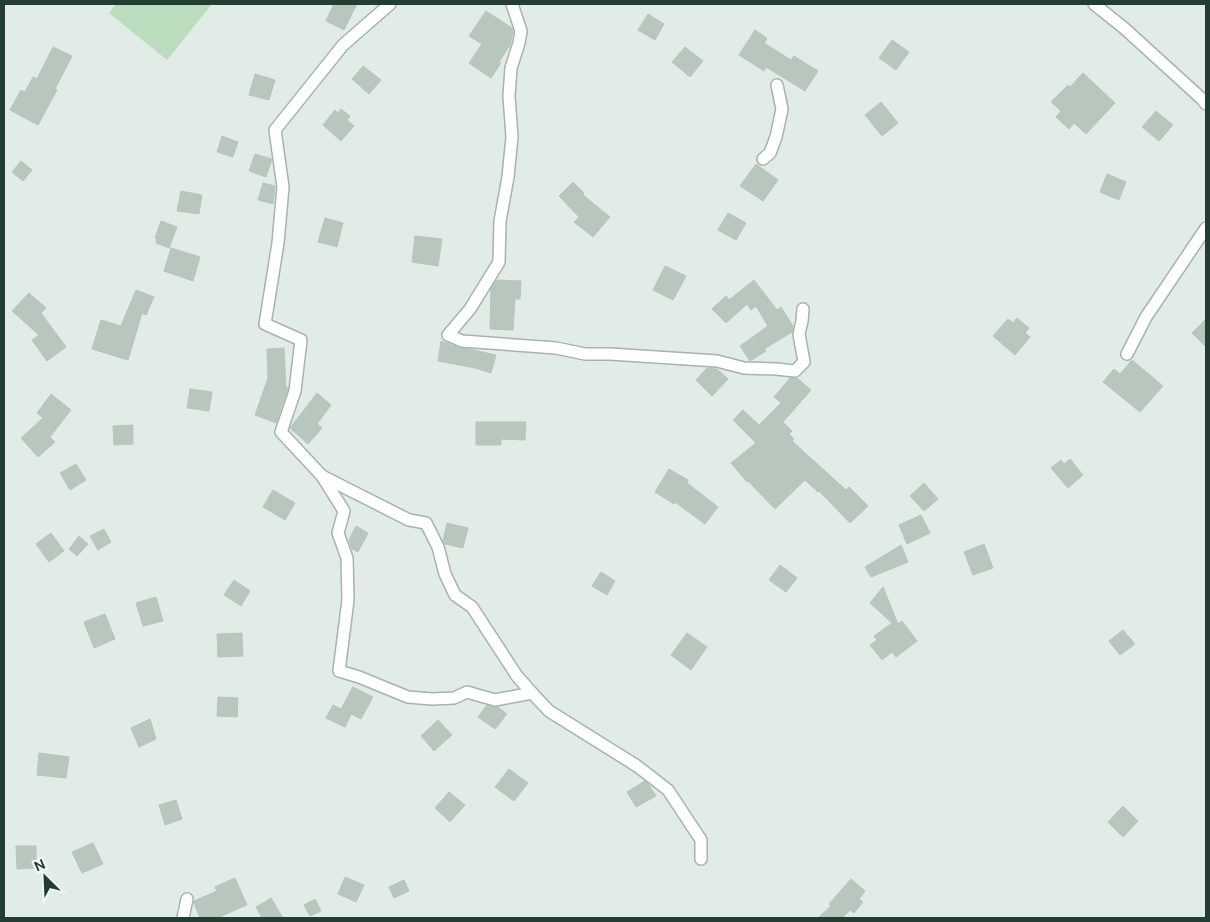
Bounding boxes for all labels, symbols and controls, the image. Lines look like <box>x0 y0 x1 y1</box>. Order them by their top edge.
north arrow <box>20 852 70 902</box>
text: N <box>31 855 48 875</box>

